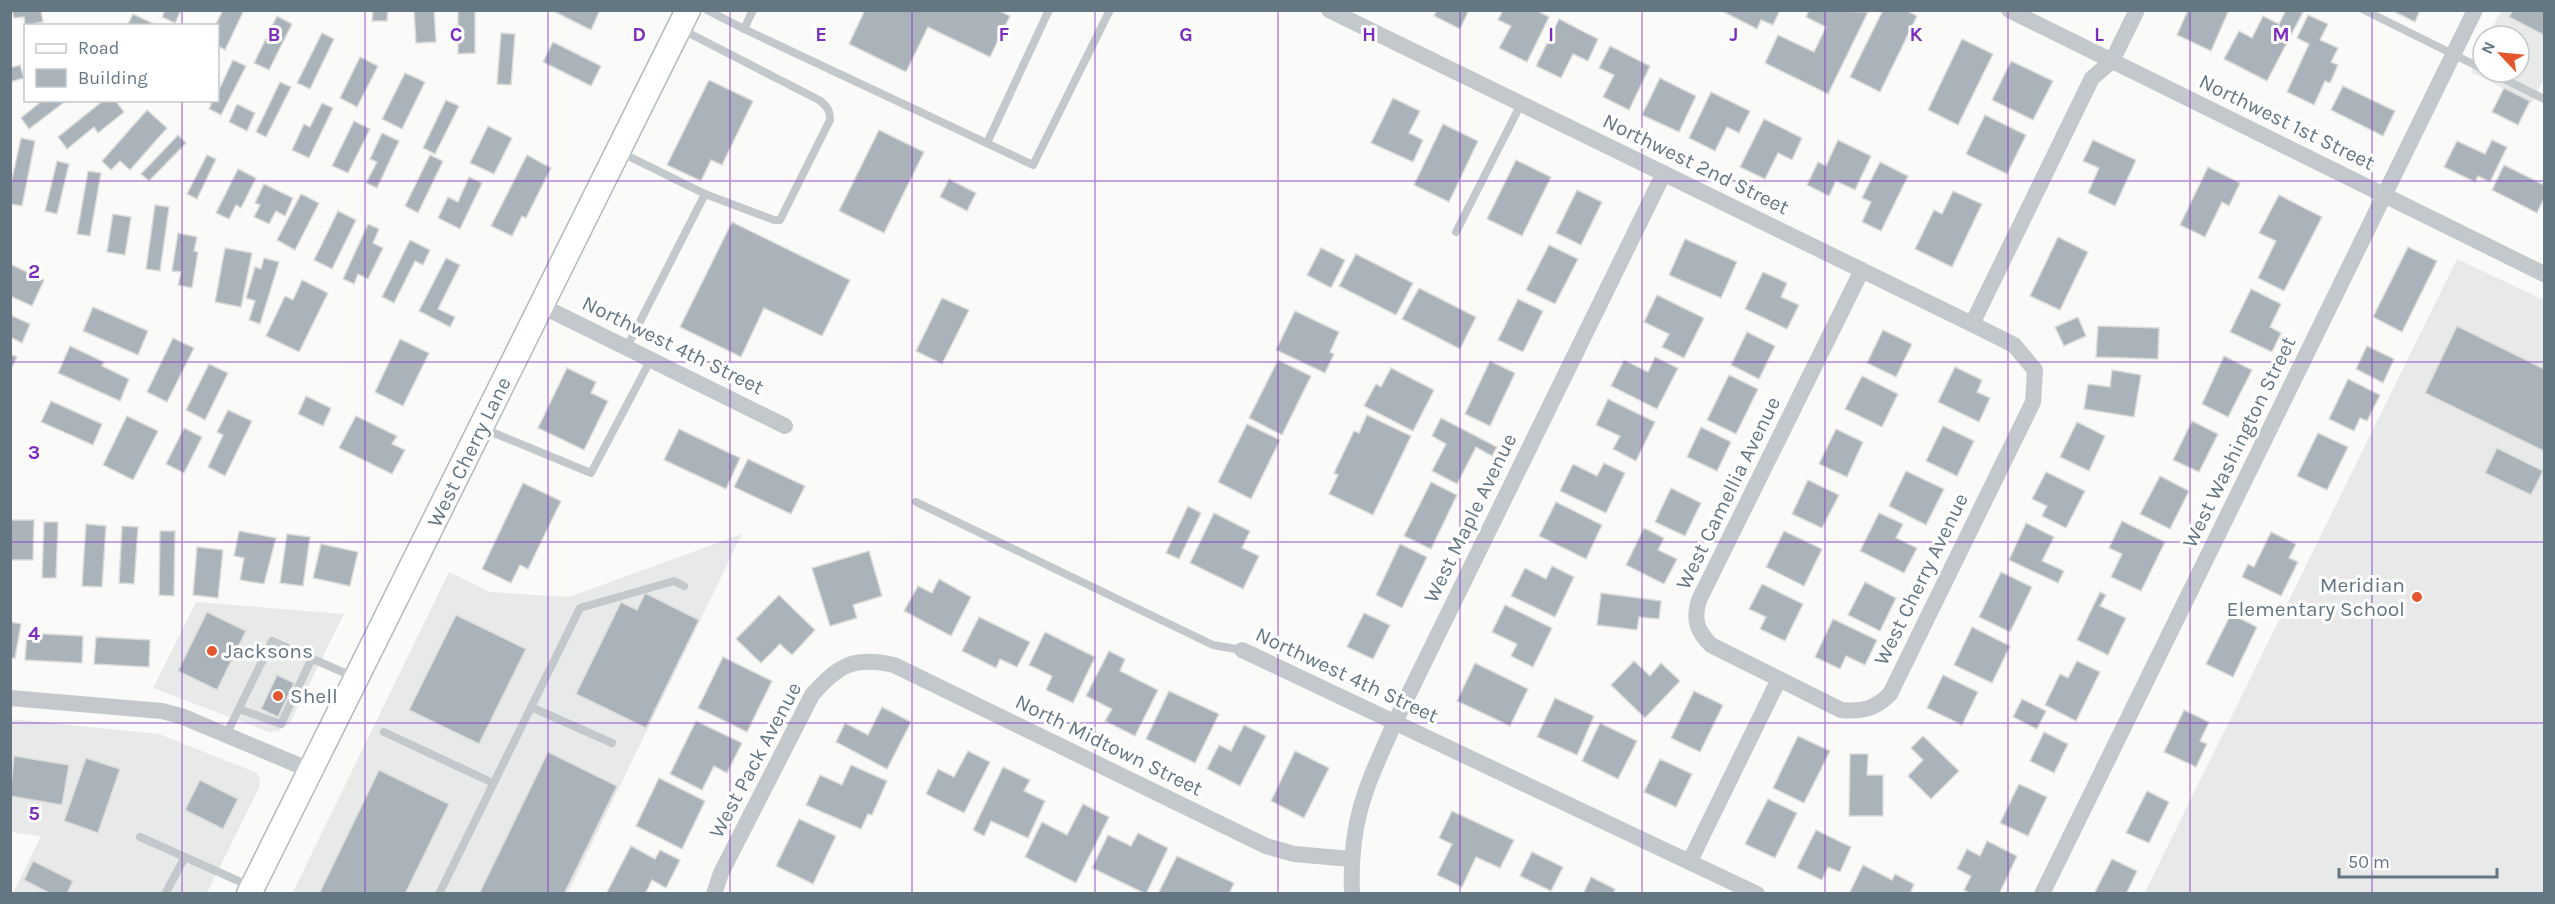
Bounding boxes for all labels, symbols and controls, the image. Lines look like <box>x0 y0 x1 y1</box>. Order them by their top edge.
text: B <box>268 23 280 46</box>
text: C <box>450 23 462 46</box>
text: D <box>632 23 646 46</box>
text: E <box>815 23 827 46</box>
text: F <box>999 23 1010 46</box>
text: G <box>1179 23 1193 46</box>
text: H <box>1362 23 1376 46</box>
text: I <box>1548 23 1554 46</box>
text: J <box>1730 23 1738 46</box>
text: K <box>1909 23 1923 46</box>
text: L <box>2094 23 2104 46</box>
text: M <box>2272 23 2290 46</box>
legend <box>24 24 219 102</box>
north arrow <box>2471 24 2531 84</box>
text: Road <box>78 37 119 59</box>
text: N <box>2477 38 2499 57</box>
text: Building <box>78 67 148 89</box>
street label: Northwest 1st Street <box>2195 69 2379 175</box>
street label: Northwest 2nd Street <box>1599 109 1793 220</box>
text: 2 <box>28 260 40 283</box>
street label: Northwest 4th Street <box>578 291 768 399</box>
street label: West Washington Street <box>2177 333 2301 551</box>
street label: West Cherry Lane <box>422 373 516 531</box>
street label: West Camellia Avenue <box>1671 393 1785 593</box>
street label: West Maple Avenue <box>1419 430 1521 606</box>
text: 3 <box>28 441 40 464</box>
street label: West Cherry Avenue <box>1869 489 1973 669</box>
place label: Meridian Elementary School <box>2227 573 2405 621</box>
marker: Meridian Elementary School <box>2410 590 2424 604</box>
text: 4 <box>28 622 40 645</box>
street label: Northwest 4th Street <box>1252 622 1442 728</box>
place label: Jacksons <box>224 639 313 663</box>
marker: Jacksons <box>205 644 219 658</box>
street label: West Pack Avenue <box>704 678 806 842</box>
place label: Shell <box>290 684 338 708</box>
marker: Shell <box>271 689 285 703</box>
street label: North Midtown Street <box>1011 689 1207 801</box>
text: 5 <box>28 802 40 825</box>
scale bar <box>2339 841 2496 879</box>
text: 50 m <box>2348 851 2390 873</box>

